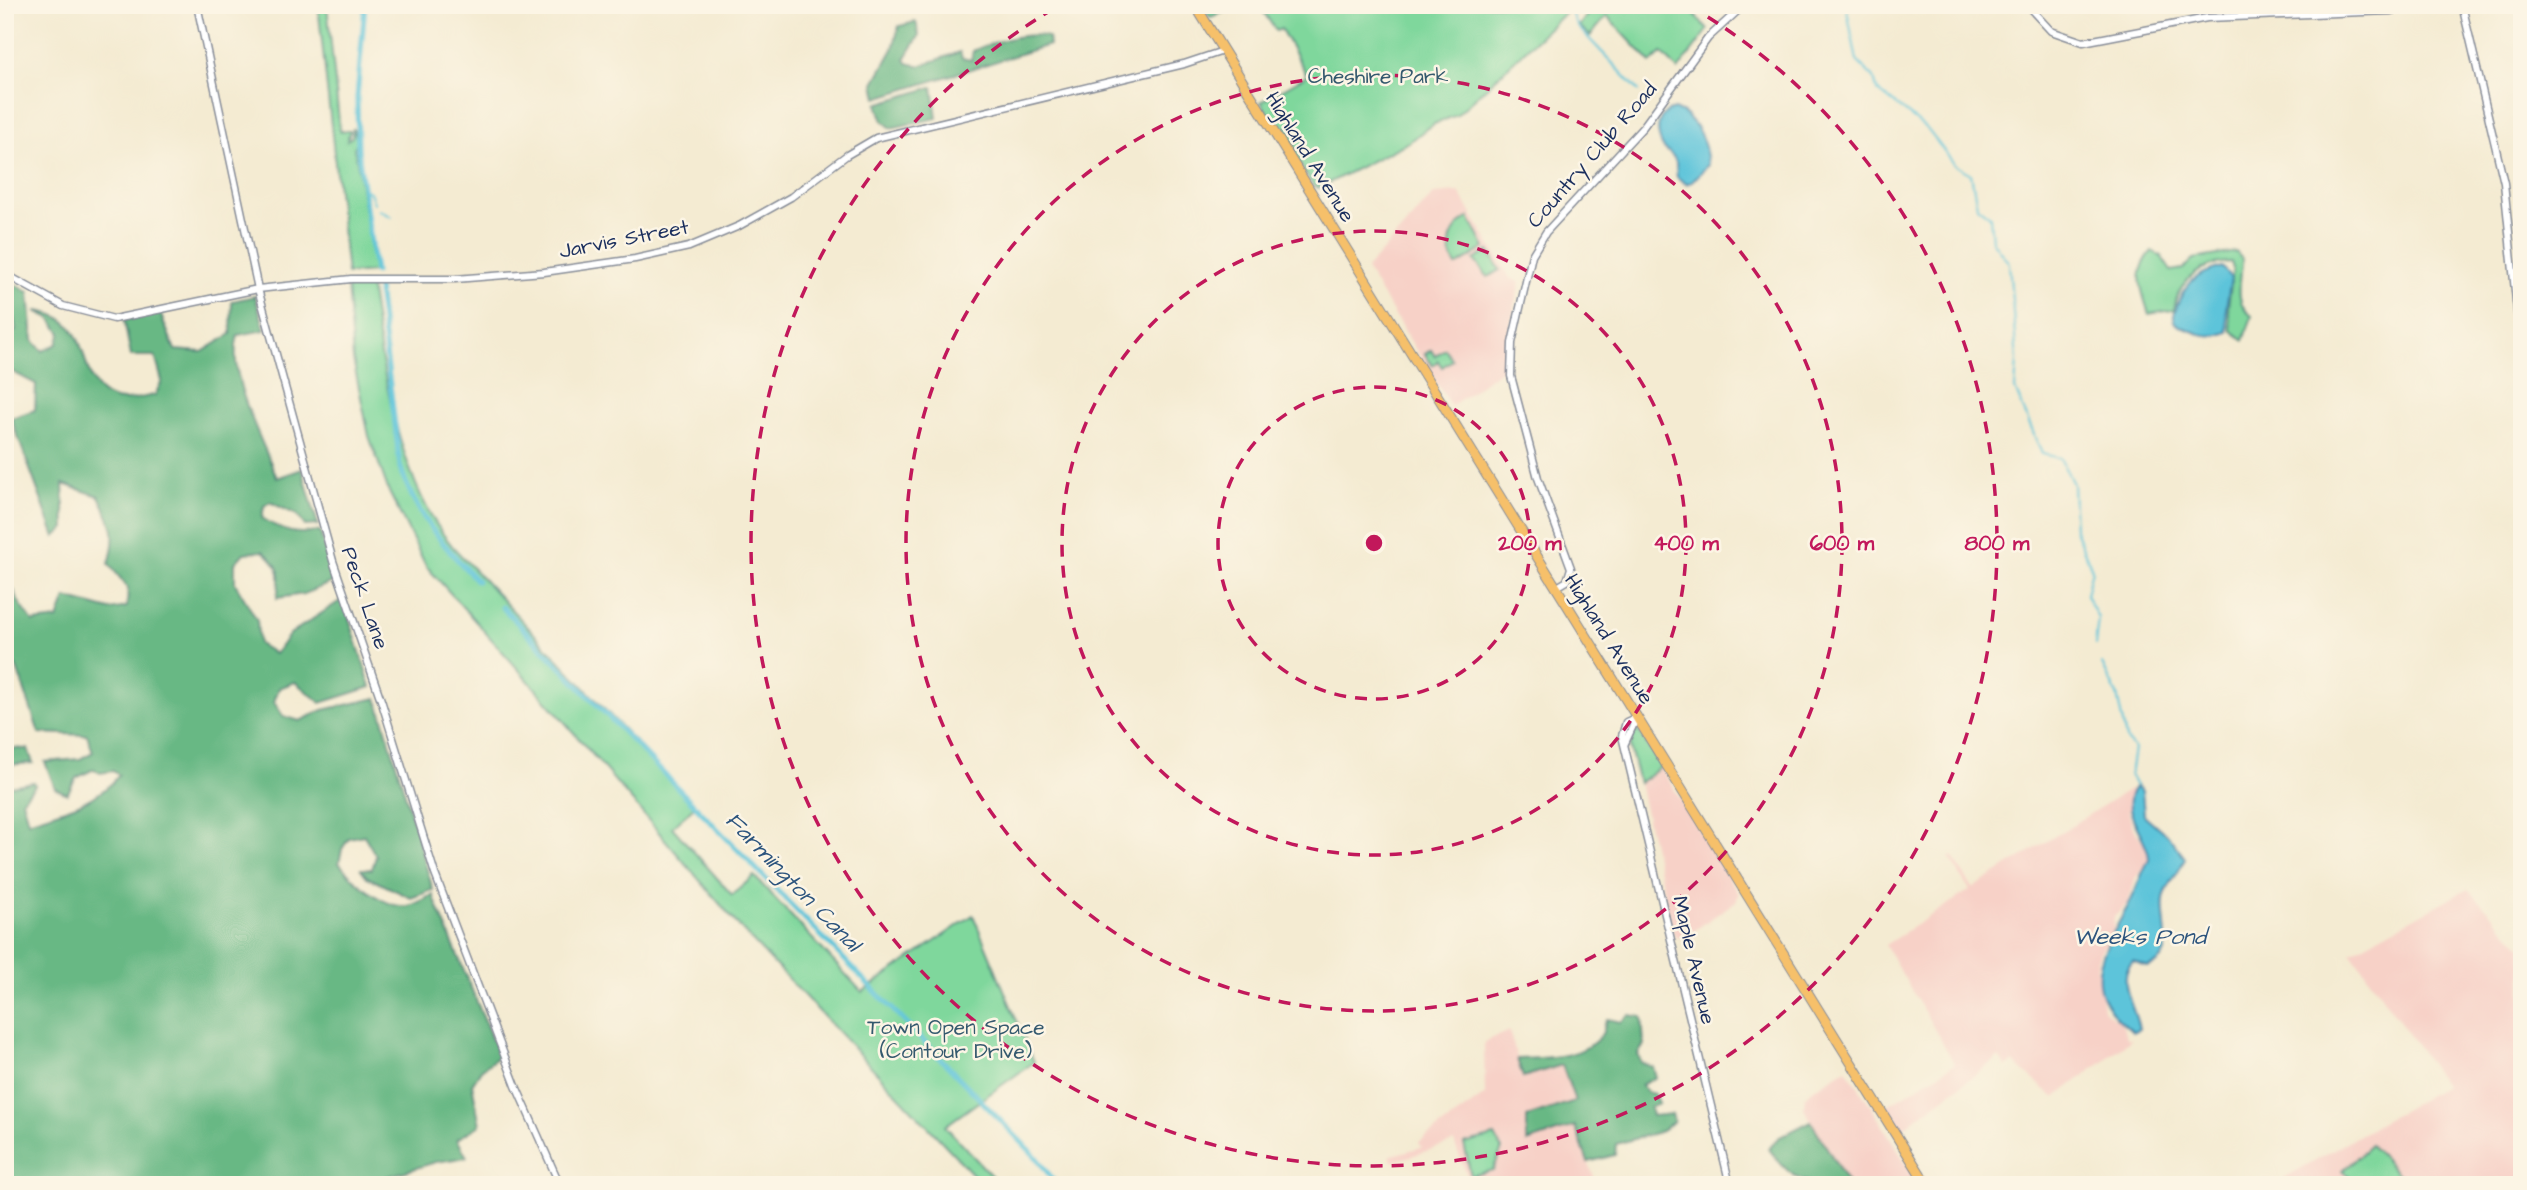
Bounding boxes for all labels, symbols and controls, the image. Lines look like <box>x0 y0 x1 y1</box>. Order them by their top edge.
park label: Cheshire Park <box>1308 62 1448 91</box>
street label: Country Club Road <box>1520 75 1665 236</box>
street label: Highland Avenue <box>1257 86 1362 229</box>
street label: Jarvis Street <box>557 212 692 266</box>
text: 200 m <box>1497 529 1562 558</box>
text: 400 m <box>1653 529 1719 558</box>
text: 600 m <box>1810 529 1875 558</box>
text: 800 m <box>1965 529 2030 558</box>
centre of rings <box>1362 531 1386 555</box>
street label: Peck Lane <box>334 543 396 653</box>
street label: Highland Avenue <box>1556 568 1661 711</box>
water label: Farmington Canal <box>717 805 870 962</box>
street label: Maple Avenue <box>1664 893 1723 1027</box>
water label: Weeks Pond <box>2074 921 2210 953</box>
park label: Town Open Space (Contour Drive) <box>867 1013 1045 1066</box>

